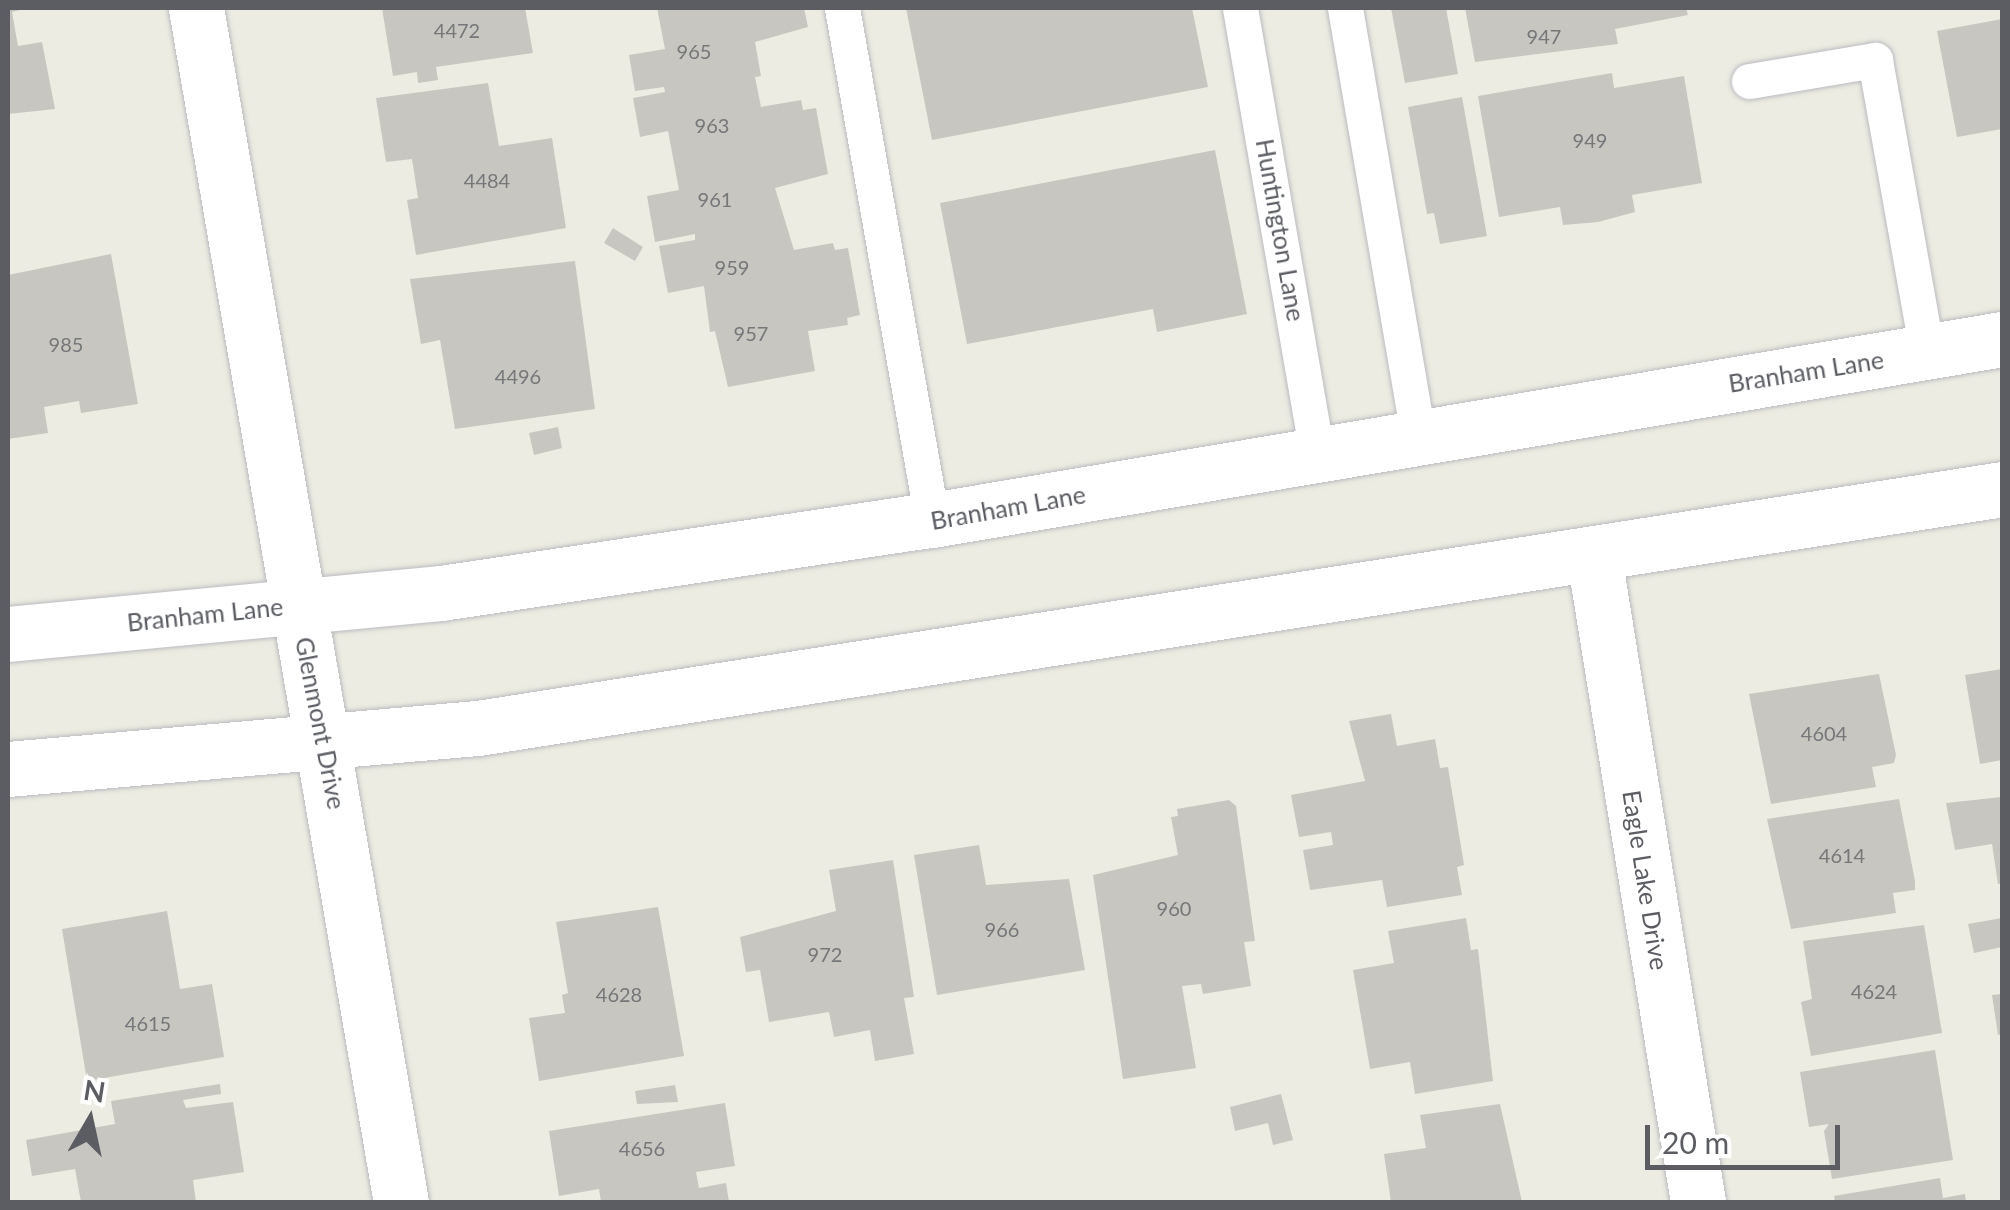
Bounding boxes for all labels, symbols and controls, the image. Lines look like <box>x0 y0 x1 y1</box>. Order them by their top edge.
house number: 4472 <box>434 18 480 42</box>
house number: 947 <box>1527 24 1561 48</box>
house number: 965 <box>677 39 711 63</box>
house number: 963 <box>695 113 729 137</box>
house number: 949 <box>1573 128 1607 152</box>
street label: Huntington Lane <box>1250 136 1312 324</box>
house number: 4484 <box>464 168 510 192</box>
house number: 961 <box>698 187 732 211</box>
house number: 959 <box>715 255 749 279</box>
house number: 957 <box>734 321 768 345</box>
house number: 985 <box>49 332 83 356</box>
street label: Branham Lane <box>1726 344 1886 398</box>
house number: 4496 <box>495 364 541 388</box>
street label: Branham Lane <box>928 479 1088 535</box>
street label: Branham Lane <box>125 591 285 637</box>
street label: Glenmont Drive <box>290 634 352 812</box>
house number: 4604 <box>1801 721 1847 745</box>
street label: Eagle Lake Drive <box>1617 788 1675 972</box>
house number: 4614 <box>1819 843 1865 867</box>
house number: 960 <box>1157 896 1191 920</box>
house number: 966 <box>985 917 1019 941</box>
house number: 972 <box>808 942 842 966</box>
house number: 4624 <box>1851 979 1897 1003</box>
house number: 4628 <box>596 982 642 1006</box>
house number: 4615 <box>125 1011 171 1035</box>
north arrow <box>40 1070 140 1170</box>
text: N <box>81 1072 108 1109</box>
scale bar <box>1650 1105 1845 1167</box>
text: 20 m <box>1662 1124 1729 1160</box>
house number: 4656 <box>619 1136 665 1160</box>

